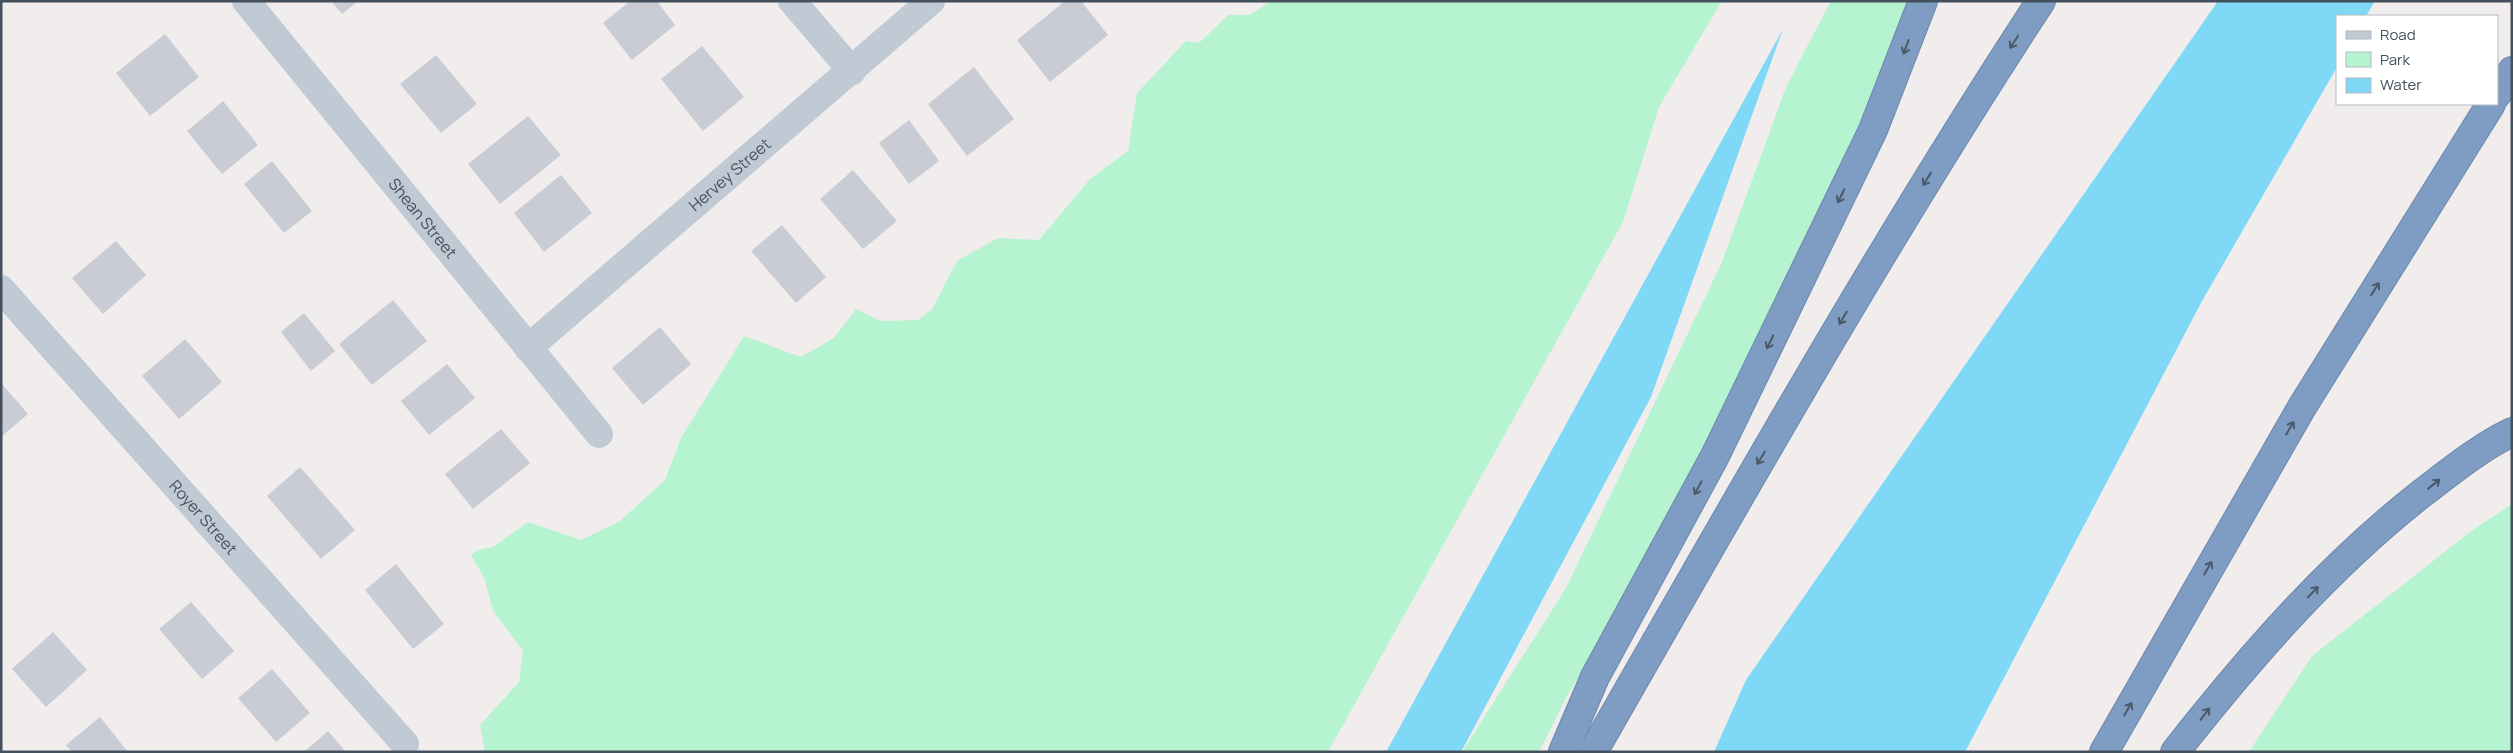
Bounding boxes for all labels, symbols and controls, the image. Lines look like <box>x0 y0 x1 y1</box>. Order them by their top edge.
legend <box>2336 15 2498 105</box>
text: Road <box>2380 24 2416 45</box>
one-way arrow <box>2009 35 2020 49</box>
one-way arrow <box>1901 39 1910 54</box>
text: Park <box>2380 49 2410 70</box>
text: Water <box>2380 74 2422 95</box>
street label: Hervey Street <box>684 133 775 216</box>
one-way arrow <box>1921 172 1932 186</box>
street label: Shean Street <box>384 173 462 263</box>
one-way arrow <box>1836 188 1845 203</box>
one-way arrow <box>2370 282 2380 296</box>
one-way arrow <box>1838 311 1848 325</box>
one-way arrow <box>1765 334 1775 349</box>
one-way arrow <box>2286 421 2296 435</box>
one-way arrow <box>1755 451 1765 465</box>
street label: Royer Street <box>164 475 243 559</box>
one-way arrow <box>2427 478 2440 489</box>
one-way arrow <box>1693 480 1703 495</box>
one-way arrow <box>2204 561 2214 576</box>
one-way arrow <box>2307 586 2319 598</box>
one-way arrow <box>2123 702 2133 717</box>
one-way arrow <box>2200 707 2211 720</box>

